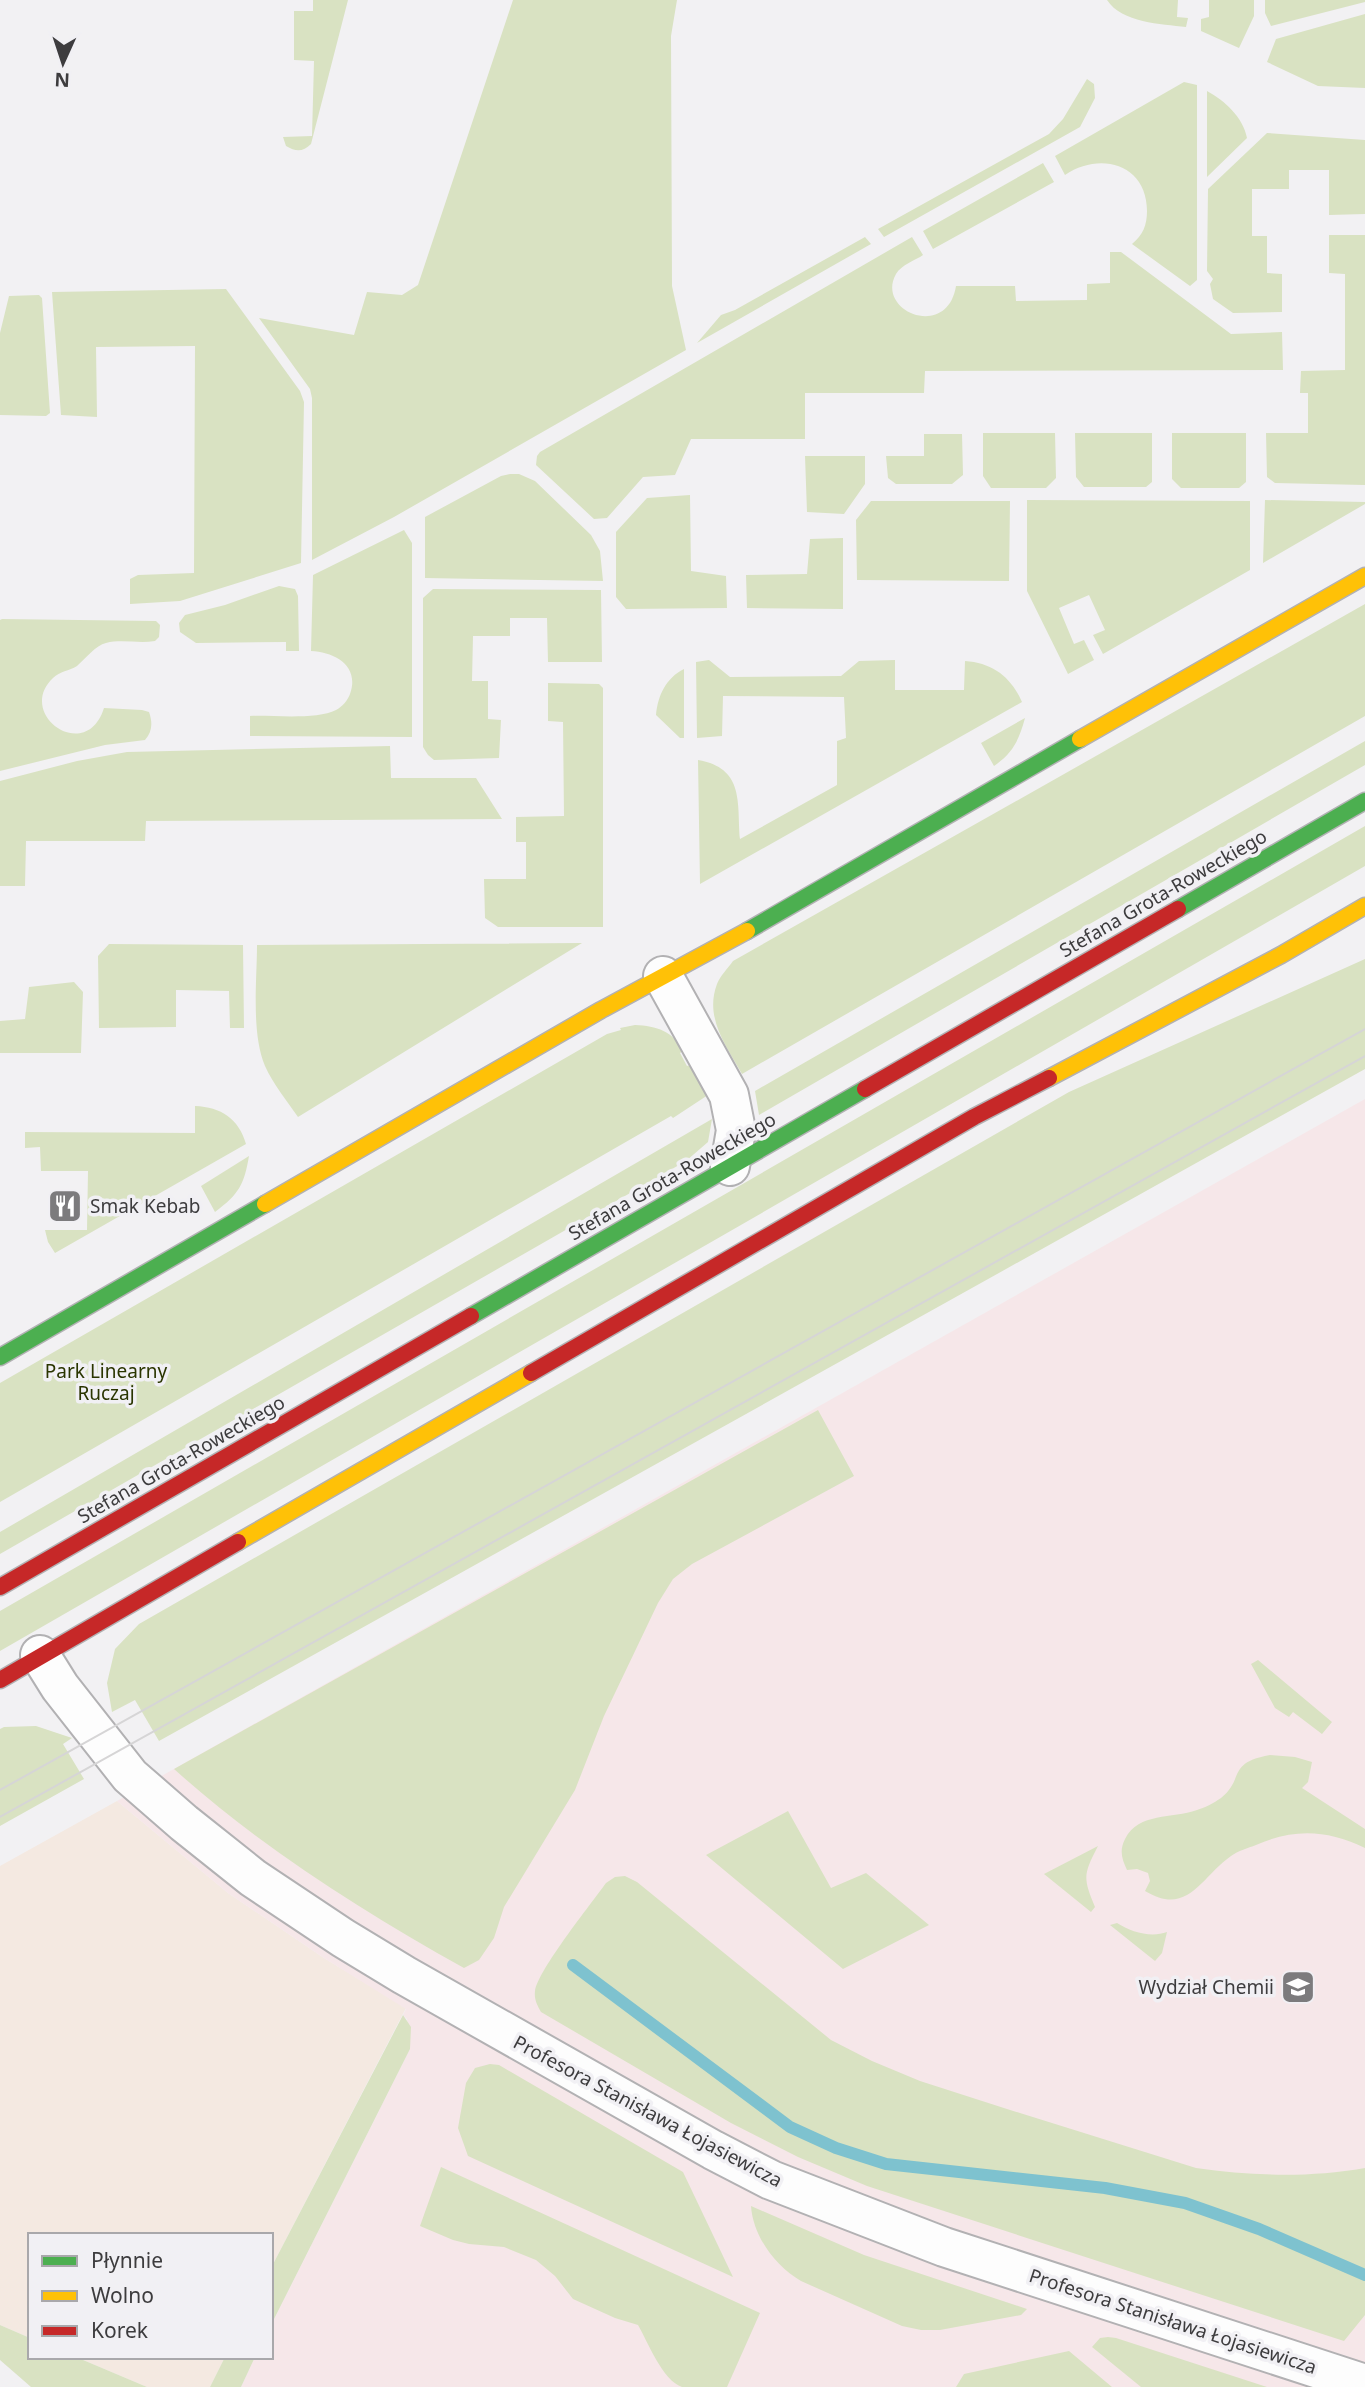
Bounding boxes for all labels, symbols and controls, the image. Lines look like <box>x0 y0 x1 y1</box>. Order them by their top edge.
north arrow <box>28 28 98 98</box>
text: N <box>54 67 71 93</box>
street label: Stefana Grota-Roweckiego <box>1054 823 1272 963</box>
street label: Stefana Grota-Roweckiego <box>563 1106 781 1246</box>
restaurant icon: Smak Kebab <box>46 1187 84 1225</box>
place label: Smak Kebab <box>90 1193 200 1219</box>
park label: Park Linearny Ruczaj <box>45 1358 167 1406</box>
street label: Stefana Grota-Roweckiego <box>72 1389 290 1529</box>
school or university icon: Wydział Chemii <box>1279 1968 1317 2006</box>
place label: Wydział Chemii <box>1139 1974 1274 2000</box>
street label: Profesora Stanisława Łojasiewicza <box>509 2029 787 2193</box>
legend <box>28 2233 273 2359</box>
text: Płynnie <box>91 2246 163 2274</box>
street label: Profesora Stanisława Łojasiewicza <box>1026 2262 1320 2380</box>
text: Wolno <box>91 2281 154 2309</box>
text: Korek <box>91 2316 149 2344</box>

